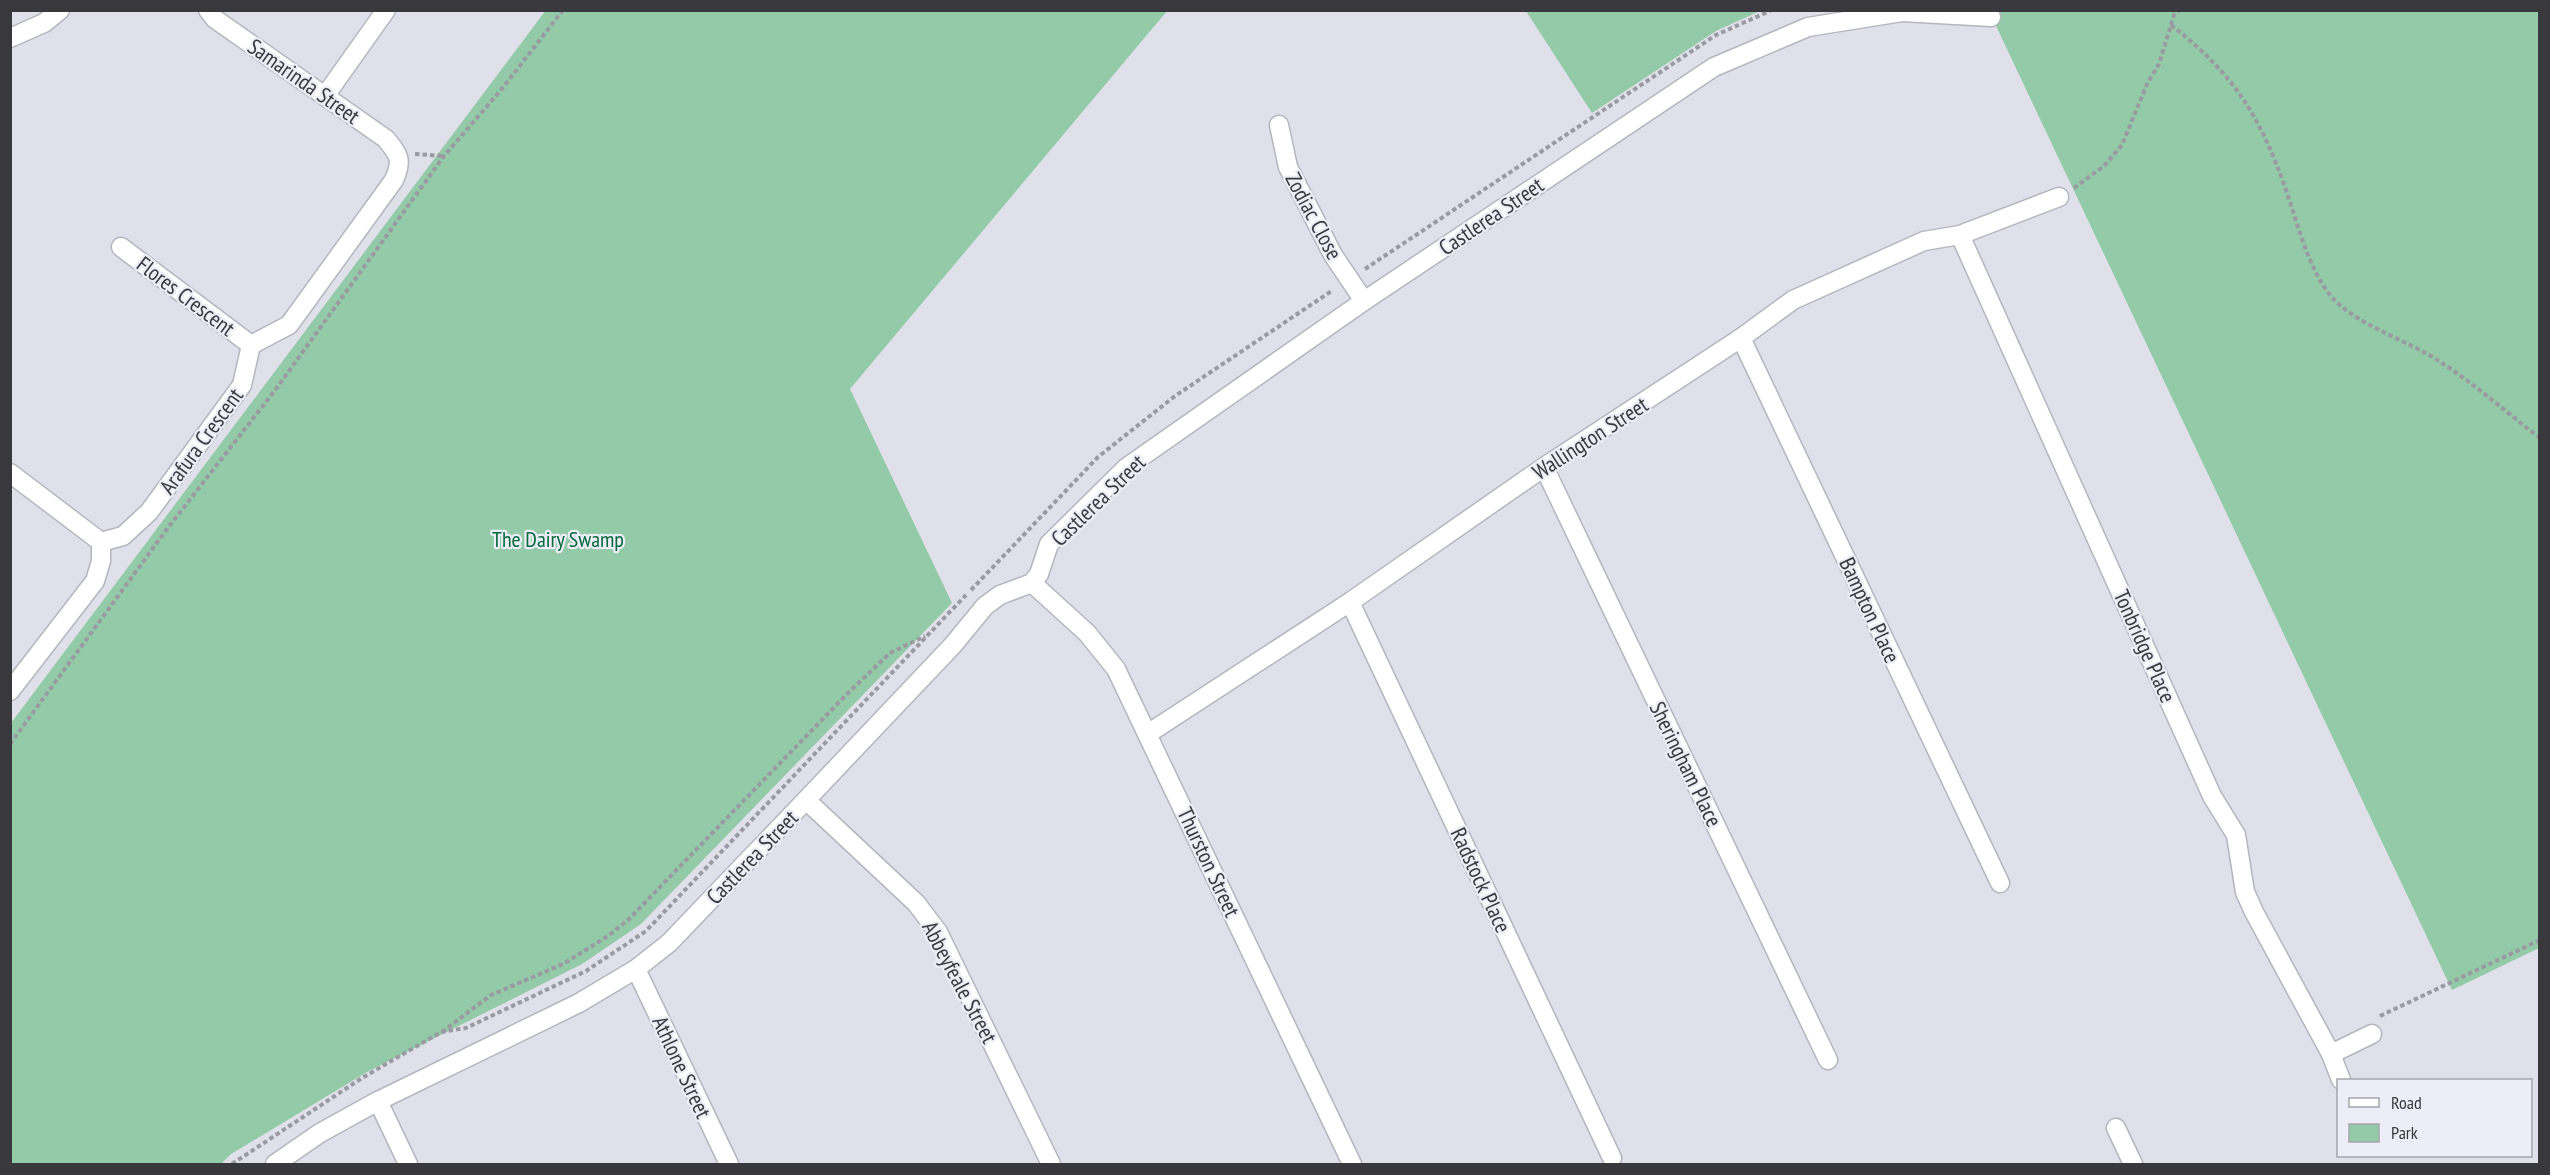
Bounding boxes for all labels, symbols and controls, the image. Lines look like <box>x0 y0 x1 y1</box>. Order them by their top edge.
street label: Samarinda Street <box>243 32 365 130</box>
street label: Zodiac Close <box>1279 168 1349 264</box>
street label: Castlerea Street <box>1433 171 1549 261</box>
street label: Flores Crescent <box>131 250 241 342</box>
street label: Arafura Crescent <box>153 382 249 500</box>
street label: Wallington Street <box>1527 390 1653 486</box>
street label: Castlerea Street <box>1045 448 1151 552</box>
park label: The Dairy Swamp <box>492 525 624 553</box>
street label: Bampton Place <box>1833 553 1907 667</box>
street label: Tonbridge Place <box>2108 585 2182 707</box>
street label: Sheringham Place <box>1644 697 1728 831</box>
street label: Thurston Street <box>1171 803 1247 921</box>
street label: Castlerea Street <box>700 804 804 910</box>
street label: Radstock Place <box>1445 823 1517 937</box>
street label: Abbeyfeale Street <box>916 916 1004 1048</box>
street label: Athlone Street <box>646 1011 718 1123</box>
legend <box>2337 1079 2532 1157</box>
text: Road <box>2391 1091 2422 1114</box>
text: Park <box>2391 1121 2418 1144</box>

